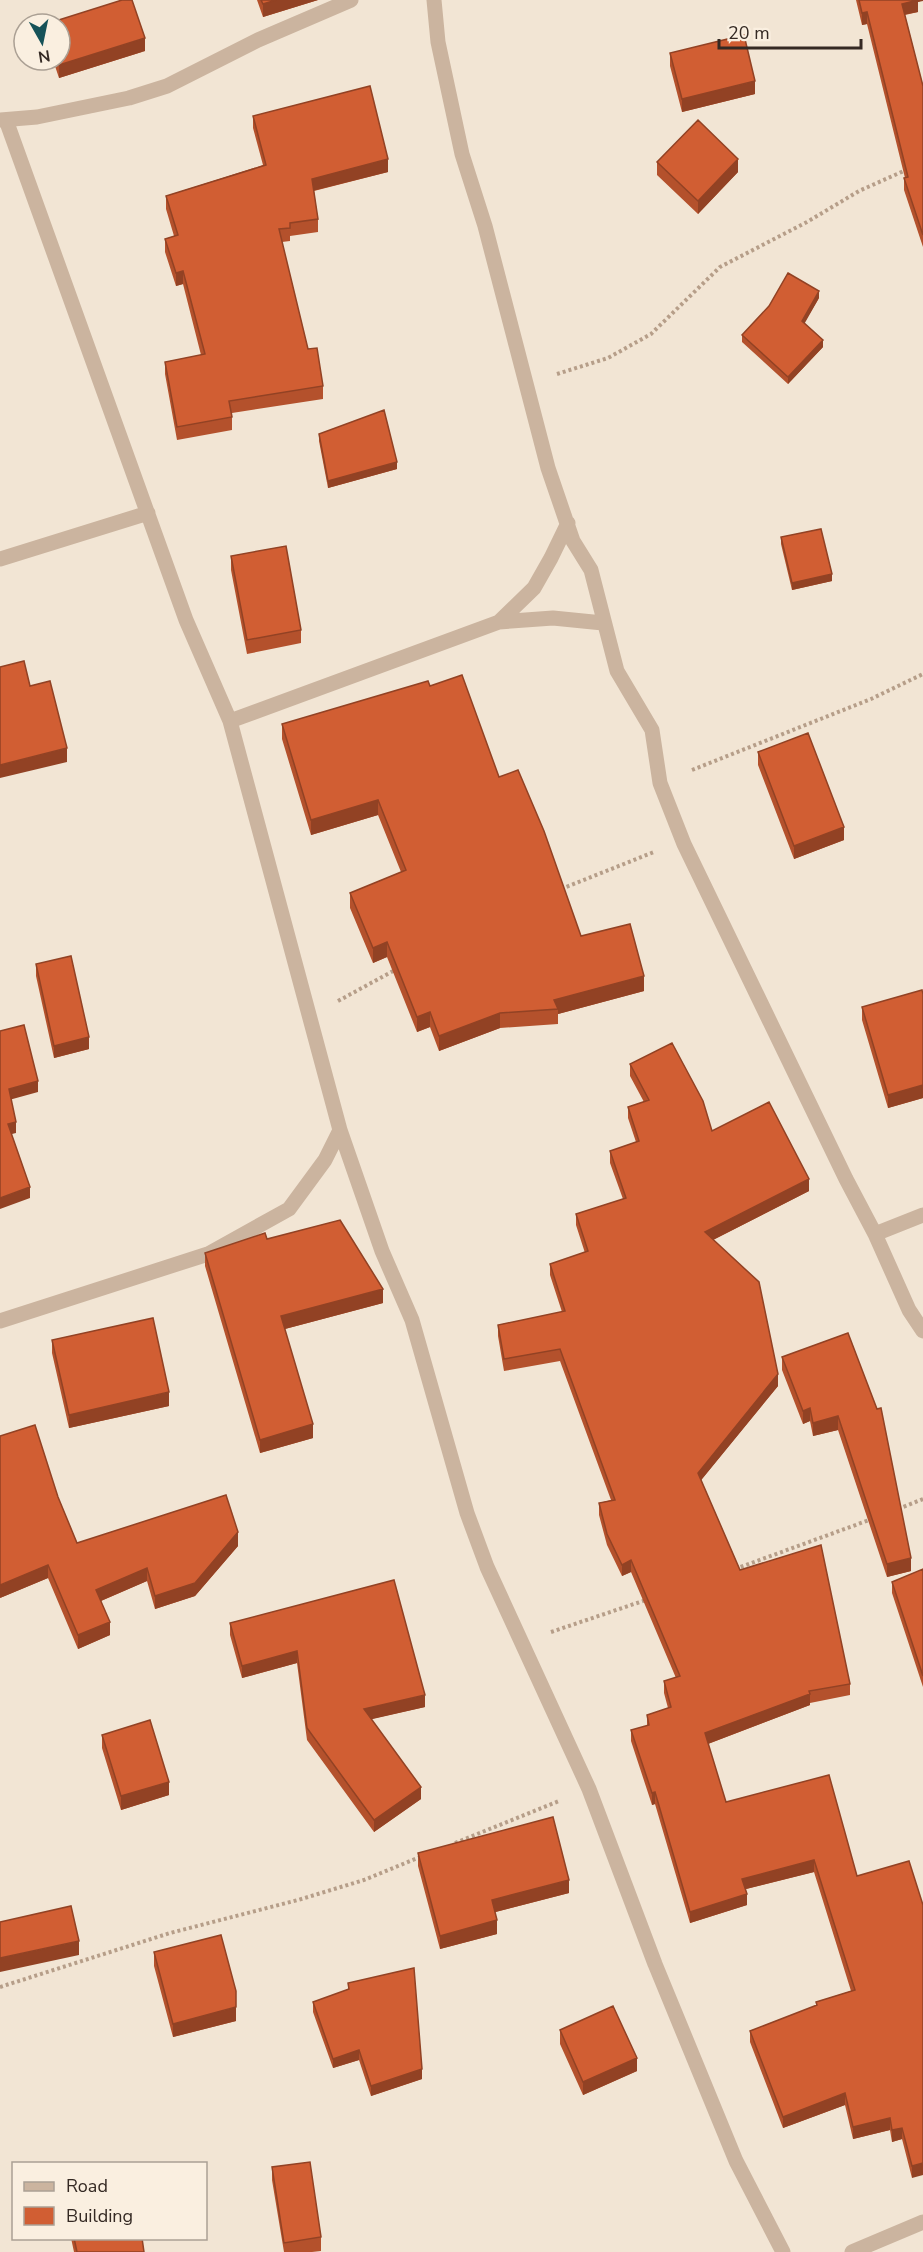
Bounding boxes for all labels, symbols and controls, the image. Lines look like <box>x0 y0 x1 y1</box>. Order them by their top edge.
north arrow <box>12 12 72 72</box>
scale bar <box>719 12 862 50</box>
text: 20 m <box>728 21 770 45</box>
text: N <box>37 44 52 68</box>
legend <box>12 2162 207 2240</box>
text: Road <box>66 2174 108 2198</box>
text: Building <box>66 2204 133 2228</box>

